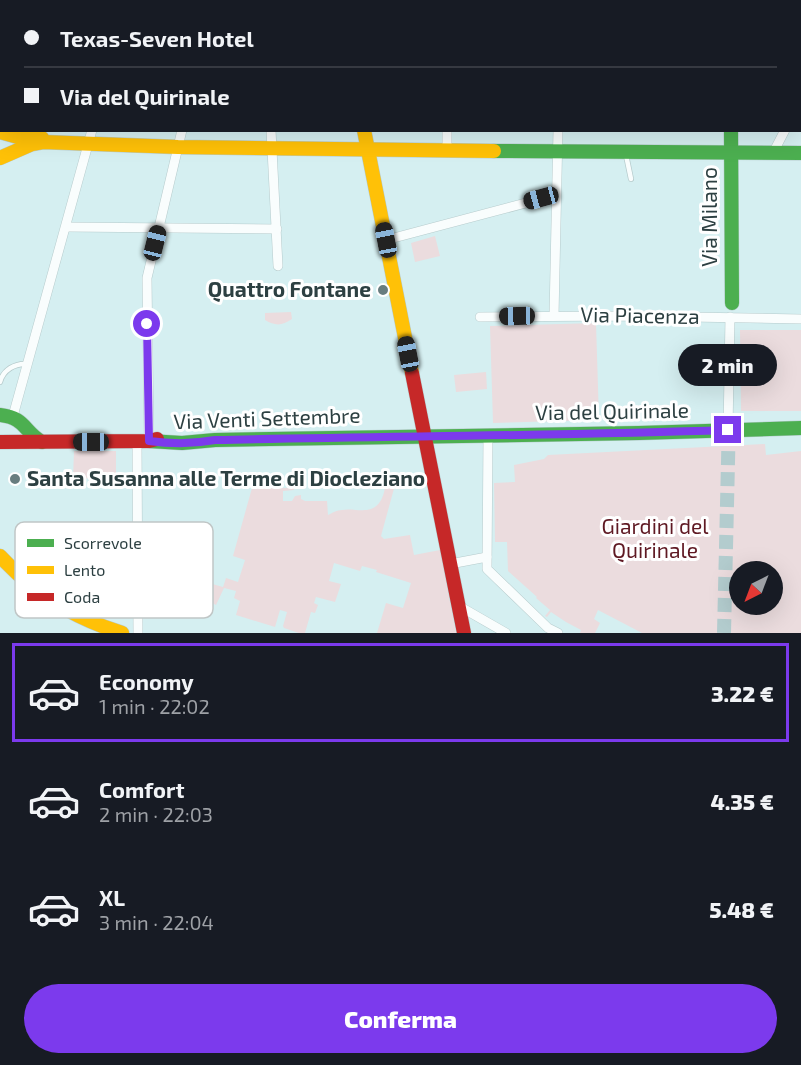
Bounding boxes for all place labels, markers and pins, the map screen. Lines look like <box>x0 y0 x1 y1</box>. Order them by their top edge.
place label: Quattro Fontane <box>208 276 371 302</box>
marker: Quattro Fontane <box>376 283 390 297</box>
place label: Santa Susanna alle Terme di Diocleziano <box>27 465 425 490</box>
marker: Santa Susanna alle Terme di Diocleziano <box>8 472 22 486</box>

